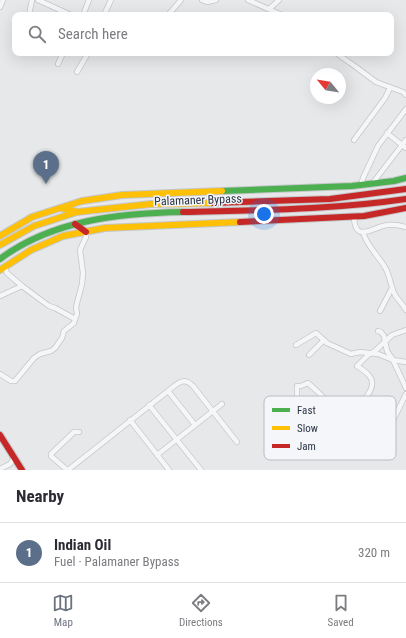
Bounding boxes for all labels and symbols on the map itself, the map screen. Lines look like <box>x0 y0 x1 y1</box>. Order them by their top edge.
north arrow <box>310 68 346 104</box>
pin: 1 <box>33 151 59 184</box>
street label: Palamaner Bypass <box>154 191 242 209</box>
your location <box>254 204 274 224</box>
legend <box>264 396 396 460</box>
text: Fast <box>297 404 316 417</box>
text: Slow <box>297 422 318 435</box>
text: Jam <box>297 440 316 453</box>

